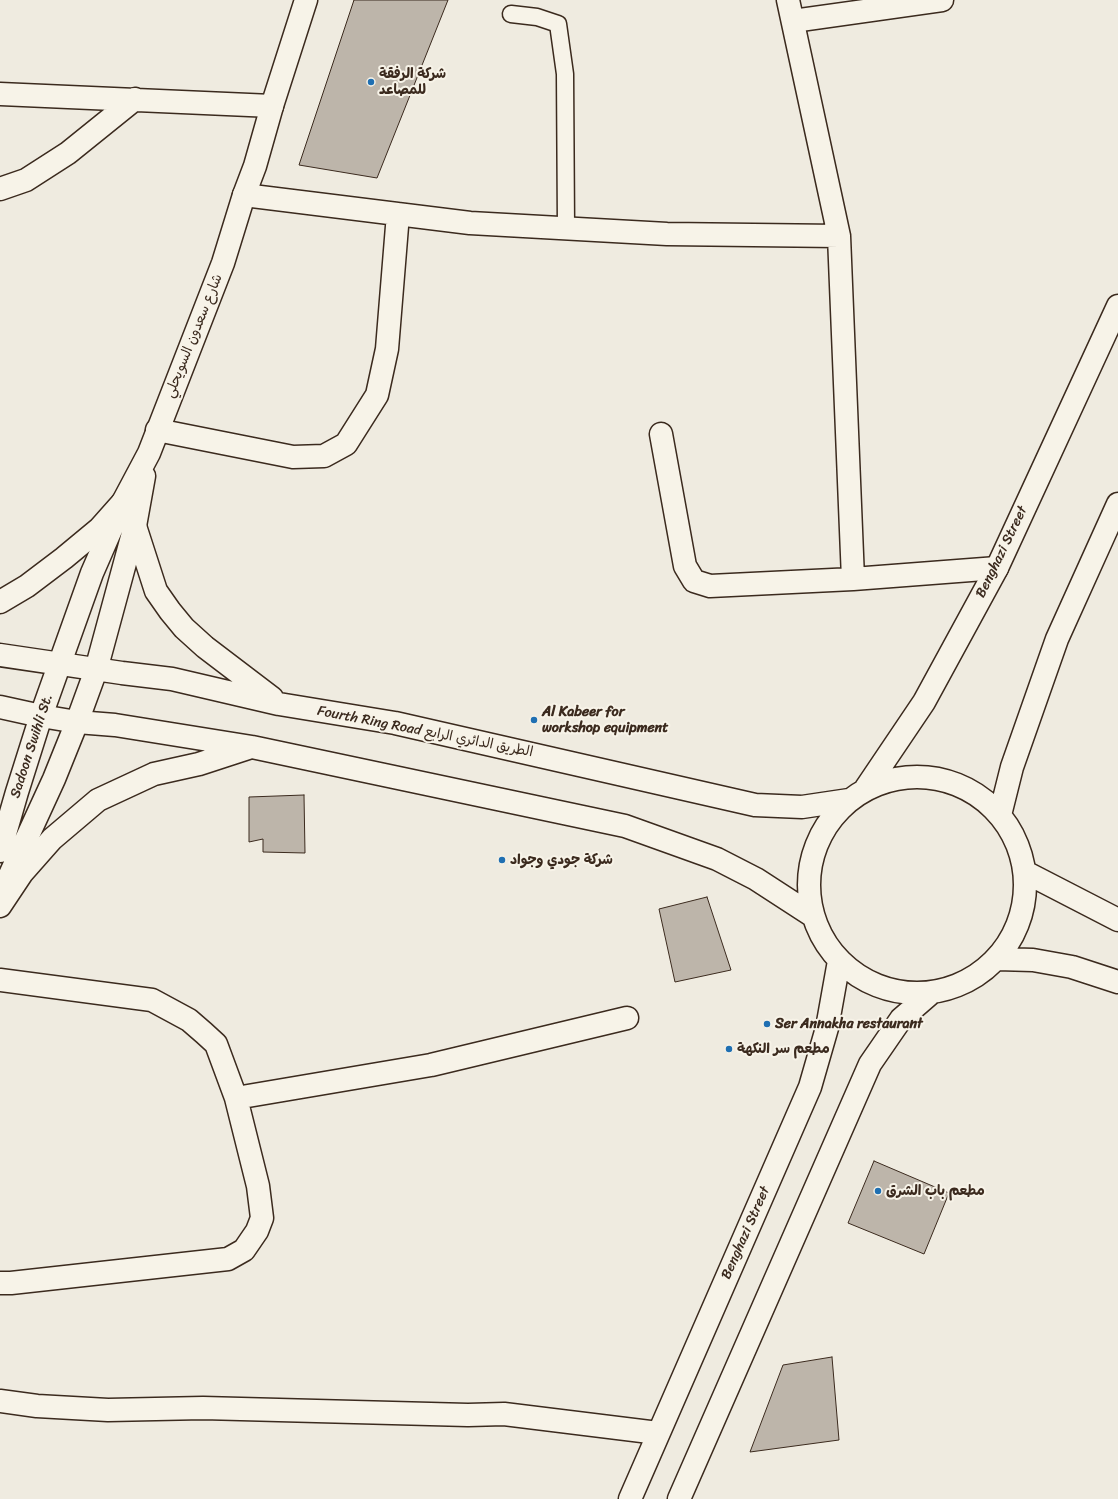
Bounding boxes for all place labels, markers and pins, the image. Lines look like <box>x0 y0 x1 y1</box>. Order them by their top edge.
place label: شركة الرفقة للمصاعد <box>379 66 446 98</box>
marker: شركة الرفقة للمصاعد <box>366 77 376 87</box>
place label: Al Kabeer for workshop equipment <box>542 704 668 736</box>
marker: Al Kabeer for workshop equipment <box>529 715 539 725</box>
place label: شركة جودي وجواد <box>510 852 613 868</box>
marker: شركة جودي وجواد <box>497 855 507 865</box>
place label: Ser Annakha restaurant <box>775 1016 923 1032</box>
marker: Ser Annakha restaurant <box>762 1019 772 1029</box>
place label: مطعم سر النكهة <box>737 1041 830 1057</box>
marker: مطعم سر النكهة <box>724 1044 734 1054</box>
place label: مطعم باب الشرق <box>886 1183 985 1199</box>
marker: مطعم باب الشرق <box>873 1186 883 1196</box>

